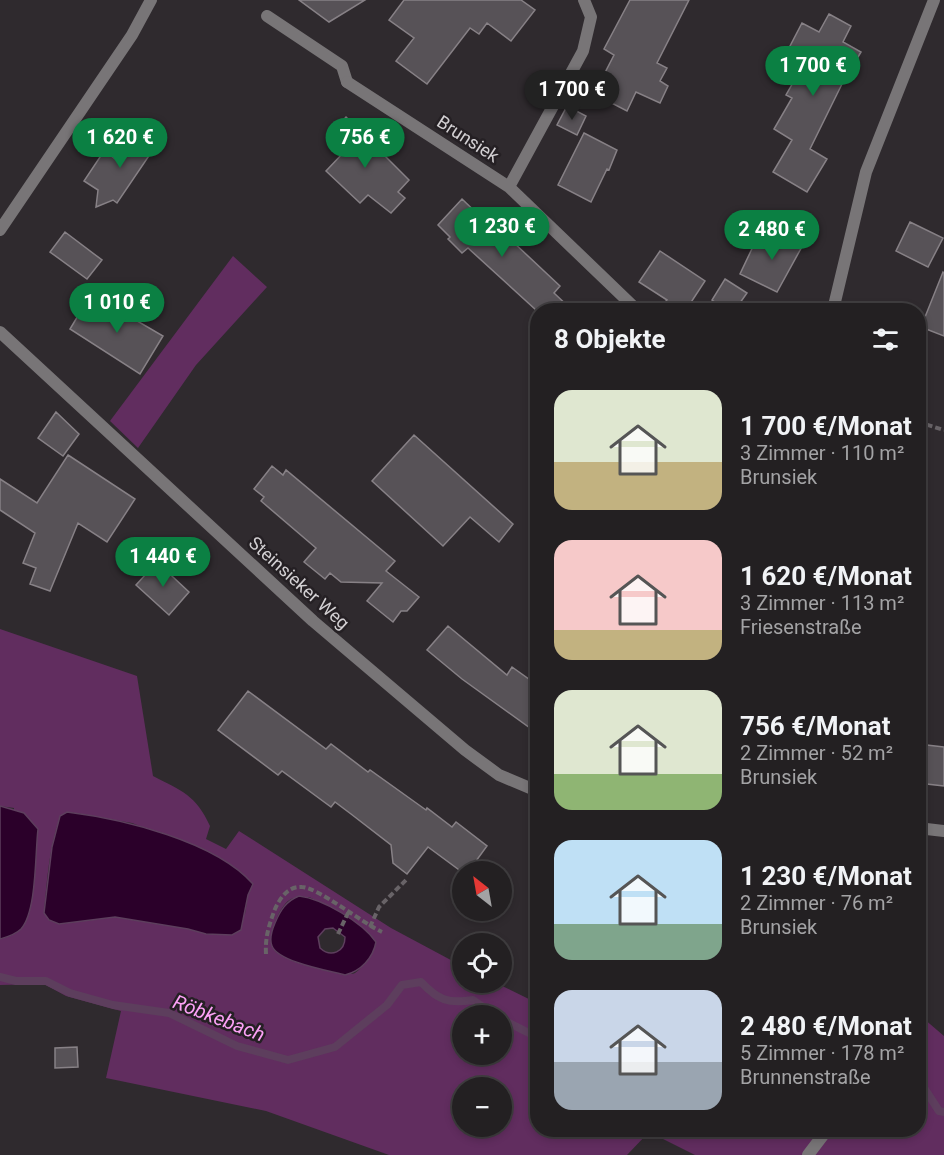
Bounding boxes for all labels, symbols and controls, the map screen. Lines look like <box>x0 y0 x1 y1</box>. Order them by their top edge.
pin: 1 700 € <box>758 46 868 97</box>
text: 1 700 € <box>779 53 847 77</box>
pin: 1 700 € <box>517 70 627 121</box>
text: 1 700 € <box>538 77 606 101</box>
street label: Brunsiek <box>433 111 504 167</box>
pin: 1 620 € <box>65 118 175 169</box>
pin: 756 € <box>323 118 407 169</box>
text: 1 620 € <box>86 125 154 149</box>
text: 756 € <box>340 125 390 149</box>
pin: 1 230 € <box>447 207 557 258</box>
pin: 2 480 € <box>717 210 827 261</box>
text: 1 230 € <box>468 214 536 238</box>
text: 2 480 € <box>738 217 806 241</box>
pin: 1 010 € <box>62 283 172 334</box>
text: 1 010 € <box>83 290 151 314</box>
icon: filters <box>869 323 902 356</box>
text: 8 Objekte <box>554 324 665 354</box>
text: 1 700 €/Monat <box>740 411 912 441</box>
icon: home <box>602 414 674 486</box>
text: 3 Zimmer · 110 m² <box>740 441 904 465</box>
text: Brunsiek <box>740 465 817 489</box>
street label: Steinsieker Weg <box>245 532 354 633</box>
pin: 1 440 € <box>108 537 218 588</box>
text: 1 440 € <box>129 544 197 568</box>
text: 1 620 €/Monat <box>740 561 912 591</box>
icon: home <box>602 564 674 636</box>
text: 3 Zimmer · 113 m² <box>740 591 904 615</box>
text: Friesenstraße <box>740 615 862 639</box>
text: 756 €/Monat <box>740 711 891 741</box>
icon: home <box>602 714 674 786</box>
text: 2 Zimmer · 52 m² <box>740 741 893 765</box>
text: Brunsiek <box>740 765 817 789</box>
north arrow <box>452 861 512 921</box>
map controls <box>452 861 512 1137</box>
text: 1 230 €/Monat <box>740 861 912 891</box>
icon: home <box>602 864 674 936</box>
text: 2 Zimmer · 76 m² <box>740 891 893 915</box>
text: Brunsiek <box>740 915 817 939</box>
button: locate <box>452 933 512 993</box>
water label: Röbkebach <box>170 990 268 1046</box>
button: + <box>452 1005 512 1065</box>
text: 2 480 €/Monat <box>740 1011 912 1041</box>
icon: home <box>602 1014 674 1086</box>
text: 5 Zimmer · 178 m² <box>740 1041 904 1065</box>
text: Brunnenstraße <box>740 1065 871 1089</box>
button: − <box>452 1077 512 1137</box>

